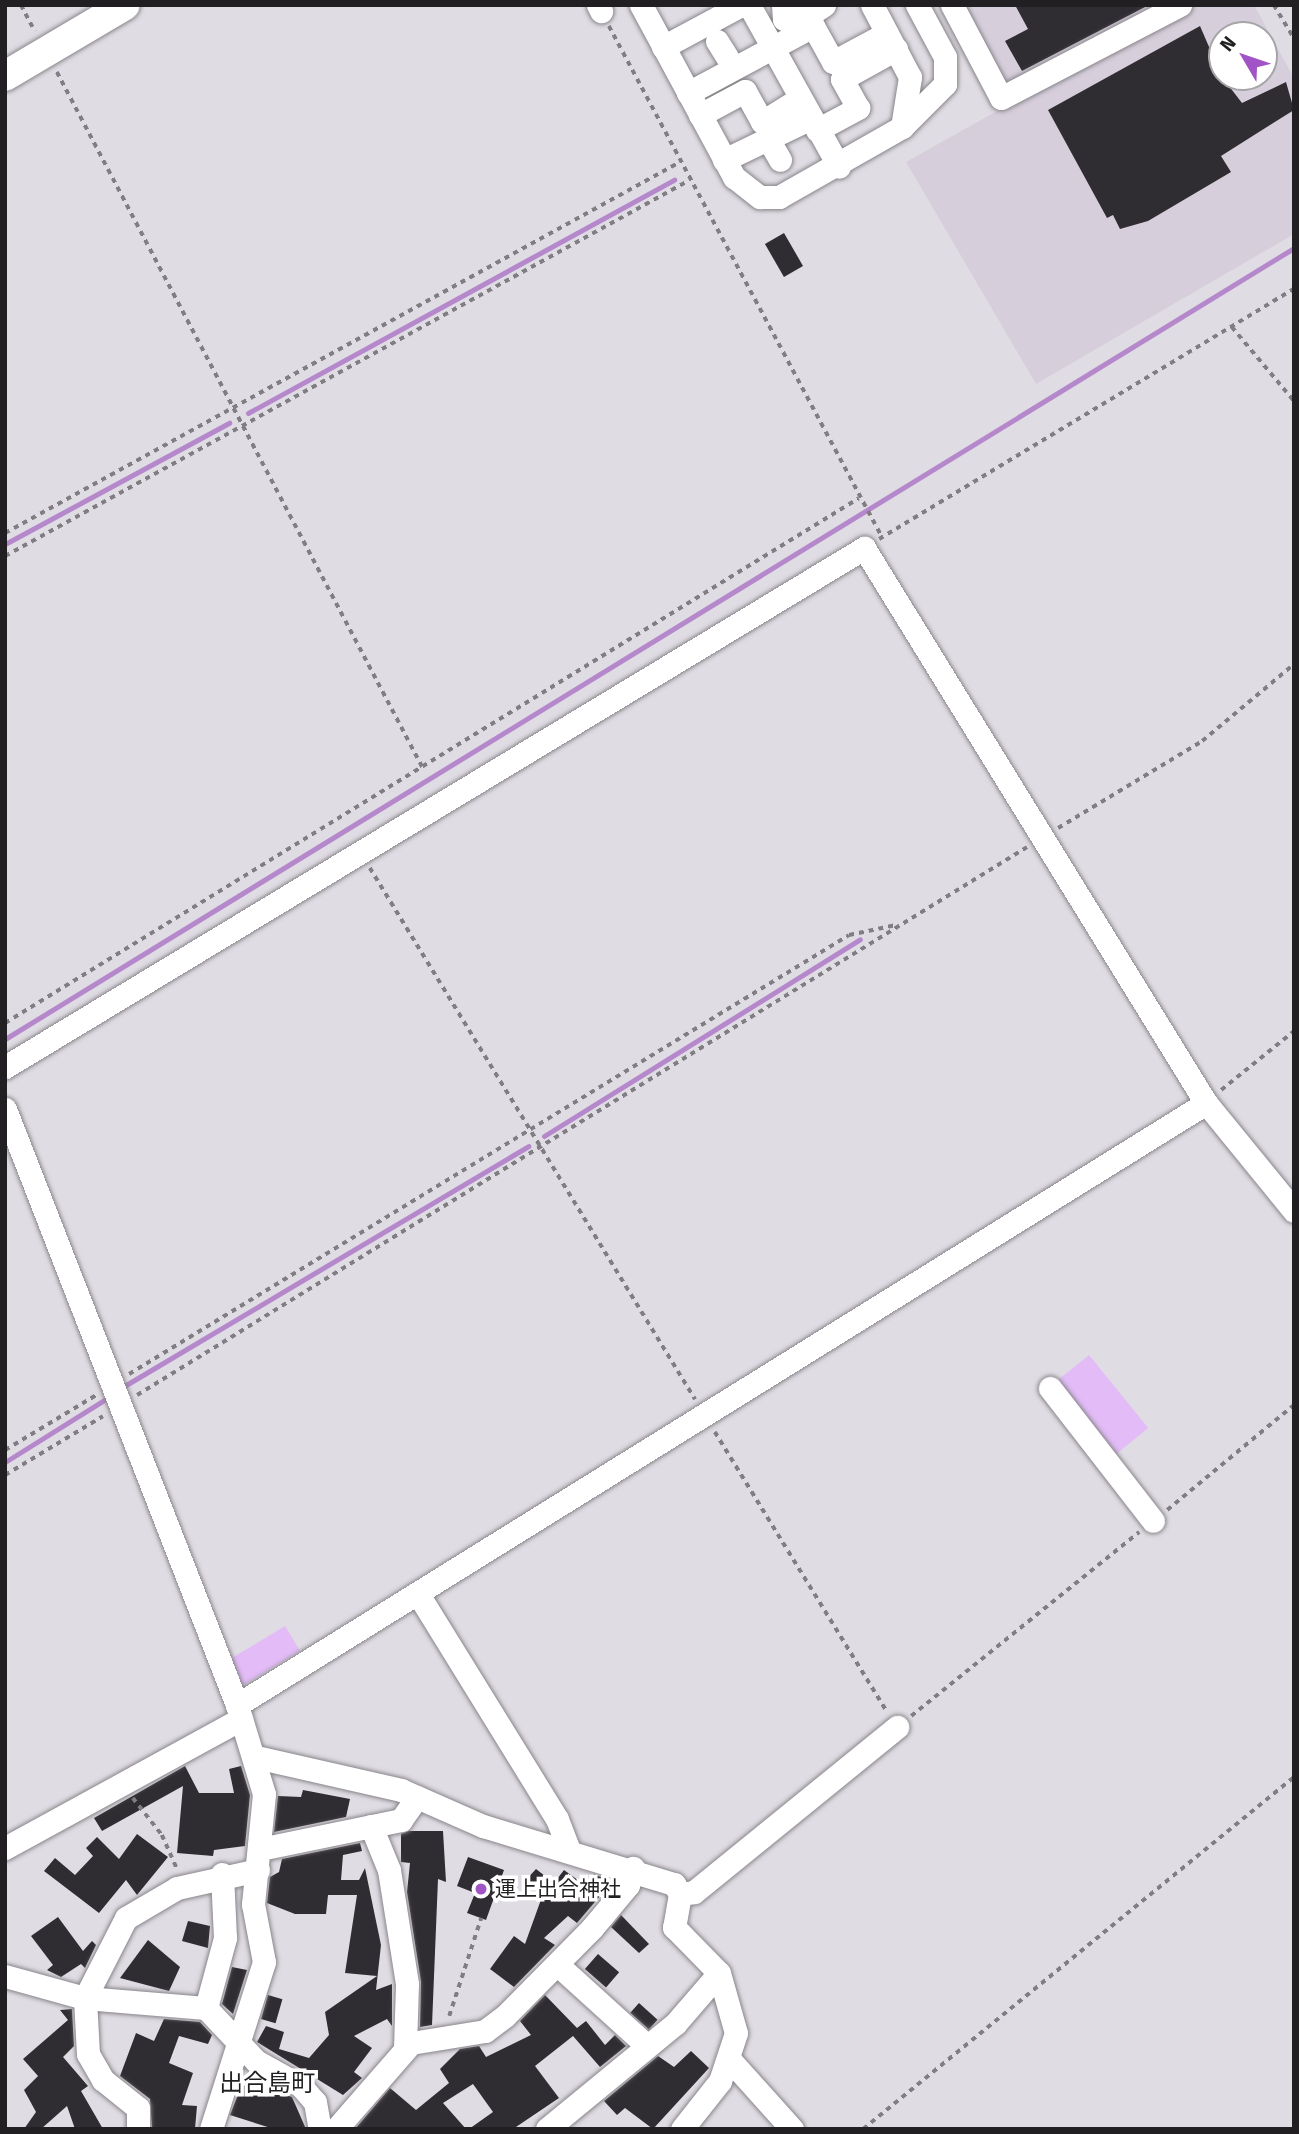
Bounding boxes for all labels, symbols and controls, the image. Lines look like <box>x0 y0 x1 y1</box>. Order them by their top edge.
north arrow <box>1208 21 1278 91</box>
text: N <box>1215 32 1241 56</box>
place label: 運上出合神社 <box>495 1876 621 1902</box>
marker: 運上出合神社 <box>473 1881 489 1897</box>
district label: 出合島町 <box>219 2070 315 2098</box>

